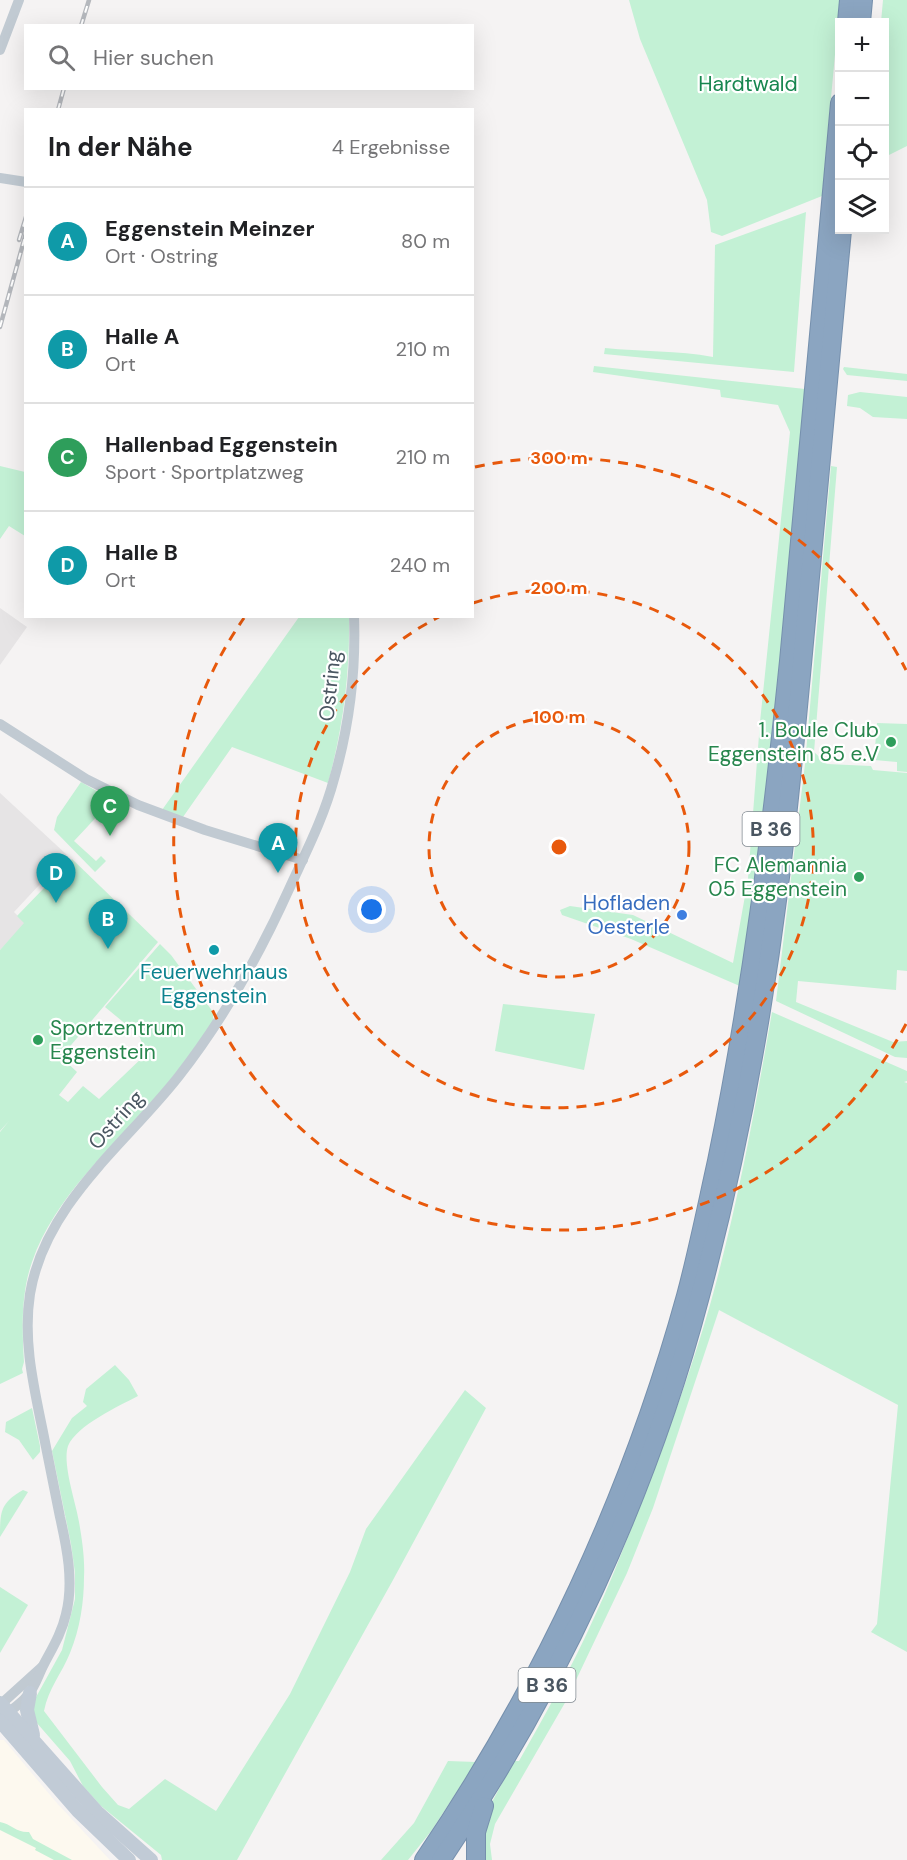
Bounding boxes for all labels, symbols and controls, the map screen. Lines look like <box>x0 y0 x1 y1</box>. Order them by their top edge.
map controls <box>835 18 889 234</box>
button: + <box>835 18 889 72</box>
search box <box>24 24 474 90</box>
icon: search <box>45 41 78 74</box>
text: Hier suchen <box>93 43 214 72</box>
park label: Hardtwald <box>698 70 798 98</box>
button: − <box>835 72 889 126</box>
button: locate <box>835 126 889 180</box>
text: In der Nähe <box>48 130 193 164</box>
text: 4 Ergebnisse <box>332 134 450 160</box>
button: layers <box>835 180 889 234</box>
text: Eggenstein Meinzer <box>105 214 314 243</box>
text: A <box>60 228 75 254</box>
text: 80 m <box>401 228 450 254</box>
text: Ort · Ostring <box>105 243 218 269</box>
text: Halle A <box>105 322 179 351</box>
text: B <box>61 336 74 362</box>
text: 210 m <box>395 336 450 362</box>
text: Ort <box>105 351 136 377</box>
text: Hallenbad Eggenstein <box>105 430 338 459</box>
text: C <box>60 444 75 470</box>
text: 210 m <box>395 444 450 470</box>
text: 300 m <box>530 446 588 470</box>
text: Sport · Sportplatzweg <box>105 459 304 485</box>
text: Halle B <box>105 538 178 567</box>
text: D <box>60 552 75 578</box>
text: 240 m <box>390 552 450 578</box>
text: Ort <box>105 567 136 593</box>
text: 200 m <box>531 576 587 600</box>
street label: Ostring <box>312 649 348 723</box>
text: 100 m <box>532 705 586 729</box>
place label: 1. Boule Club Eggenstein 85 e.V <box>708 716 879 768</box>
marker: 1. Boule Club Eggenstein 85 e.V <box>884 735 898 749</box>
pin: C <box>90 786 130 836</box>
road number: B 36 <box>742 812 800 846</box>
pin: A <box>258 824 298 873</box>
centre of rings <box>549 837 569 857</box>
place label: FC Alemannia 05 Eggenstein <box>708 851 847 903</box>
pin: D <box>36 854 76 903</box>
marker: FC Alemannia 05 Eggenstein <box>852 870 866 884</box>
place label: Hofladen Oesterle <box>583 889 670 941</box>
your location <box>357 895 386 924</box>
pin: B <box>88 900 128 949</box>
marker: Hofladen Oesterle <box>675 908 689 922</box>
marker: Feuerwehrhaus Eggenstein <box>207 943 221 957</box>
place label: Feuerwehrhaus Eggenstein <box>140 958 288 1010</box>
place label: Sportzentrum Eggenstein <box>50 1014 184 1066</box>
marker: Sportzentrum Eggenstein <box>31 1033 45 1047</box>
street label: Ostring <box>82 1084 150 1156</box>
road number: B 36 <box>518 1668 576 1702</box>

